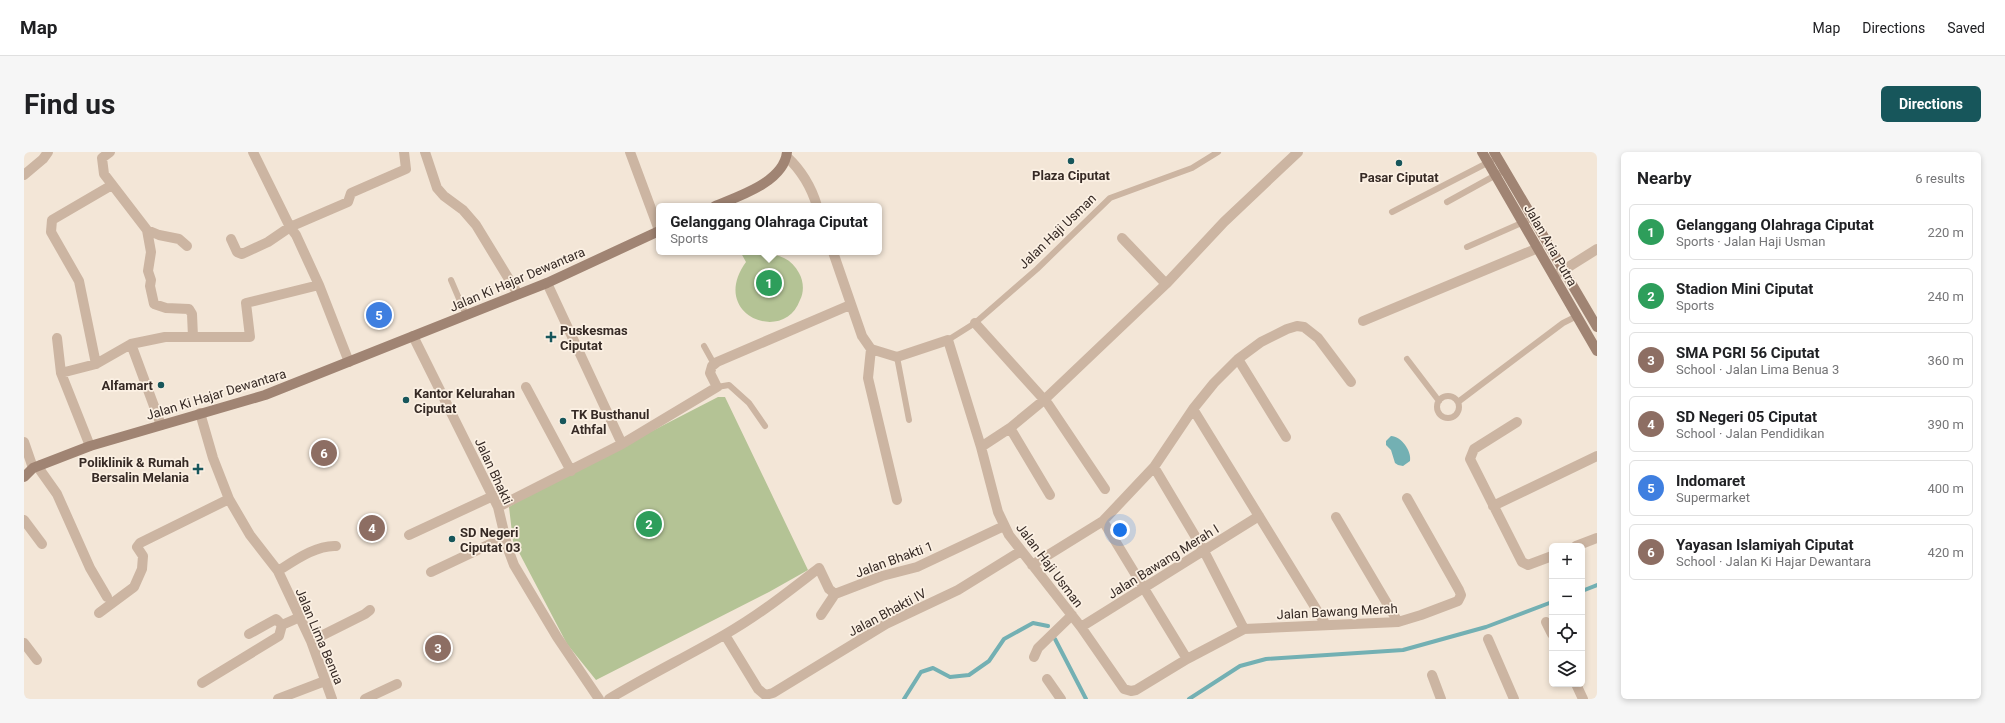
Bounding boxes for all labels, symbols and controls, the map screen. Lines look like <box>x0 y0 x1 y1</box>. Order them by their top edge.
text: Map <box>20 16 58 39</box>
text: Map <box>1813 20 1840 36</box>
text: Directions <box>1862 20 1925 36</box>
text: Saved <box>1947 20 1985 36</box>
button: Directions <box>1881 86 1981 122</box>
text: Find us <box>24 88 115 121</box>
marker: Plaza Ciputat <box>1066 156 1076 166</box>
marker: Pasar Ciputat <box>1394 158 1404 168</box>
place label: Plaza Ciputat <box>1032 168 1111 183</box>
text: Nearby <box>1637 168 1692 188</box>
place label: Pasar Ciputat <box>1359 170 1439 185</box>
text: 6 results <box>1915 171 1965 186</box>
street label: Jalan Haji Usman <box>1016 191 1099 272</box>
street label: Jalan Aria Putra <box>1521 202 1580 289</box>
popup <box>656 203 882 255</box>
text: Gelanggang Olahraga Ciputat <box>670 213 868 231</box>
text: Gelanggang Olahraga Ciputat <box>1676 216 1874 234</box>
text: 1 <box>1647 225 1655 240</box>
text: 220 m <box>1927 225 1964 240</box>
text: Sports <box>670 231 708 246</box>
text: Sports · Jalan Haji Usman <box>1676 234 1825 249</box>
street label: Jalan Ki Hajar Dewantara <box>447 244 587 315</box>
pin: 1 <box>756 268 782 298</box>
text: Stadion Mini Ciputat <box>1676 280 1813 298</box>
text: 2 <box>1647 289 1655 304</box>
text: 240 m <box>1927 289 1964 304</box>
text: Sports <box>1676 298 1714 313</box>
pin: 5 <box>366 300 392 330</box>
place label: Puskesmas Ciputat <box>560 323 628 353</box>
marker: Puskesmas Ciputat <box>545 331 557 343</box>
text: SMA PGRI 56 Ciputat <box>1676 344 1820 362</box>
text: 3 <box>1647 353 1655 368</box>
text: 360 m <box>1927 353 1964 368</box>
text: School · Jalan Lima Benua 3 <box>1676 362 1839 377</box>
street label: Jalan Ki Hajar Dewantara <box>144 366 288 423</box>
place label: Alfamart <box>102 378 154 393</box>
marker: Alfamart <box>156 380 166 390</box>
place label: Kantor Kelurahan Ciputat <box>414 386 515 416</box>
marker: Kantor Kelurahan Ciputat <box>401 395 411 405</box>
place label: TK Busthanul Athfal <box>571 407 649 437</box>
text: SD Negeri 05 Ciputat <box>1676 408 1817 426</box>
marker: TK Busthanul Athfal <box>558 416 568 426</box>
text: 4 <box>1647 417 1655 432</box>
text: 390 m <box>1927 417 1964 432</box>
text: School · Jalan Pendidikan <box>1676 426 1824 441</box>
street label: Jalan Bhakti <box>472 436 515 507</box>
pin: 6 <box>311 438 337 468</box>
place label: Poliklinik & Rumah Bersalin Melania <box>79 455 189 485</box>
marker: Poliklinik & Rumah Bersalin Melania <box>192 463 204 475</box>
text: Indomaret <box>1676 472 1745 490</box>
text: 5 <box>1647 481 1655 496</box>
text: 400 m <box>1927 481 1964 496</box>
text: Supermarket <box>1676 490 1750 505</box>
pin: 2 <box>636 509 662 539</box>
pin: 4 <box>359 513 385 543</box>
street label: Jalan Haji Usman <box>1013 520 1086 610</box>
your location <box>1110 520 1130 540</box>
street label: Jalan Bawang Merah I <box>1105 521 1222 602</box>
place label: SD Negeri Ciputat 03 <box>460 525 520 555</box>
marker: SD Negeri Ciputat 03 <box>447 534 457 544</box>
text: Yayasan Islamiyah Ciputat <box>1676 536 1854 554</box>
street label: Jalan Bhakti 1 <box>853 538 935 580</box>
map controls <box>1549 543 1585 687</box>
button: + <box>1549 543 1585 579</box>
text: 6 <box>1647 545 1655 560</box>
text: 420 m <box>1927 545 1964 560</box>
text: School · Jalan Ki Hajar Dewantara <box>1676 554 1871 569</box>
button: − <box>1549 579 1585 615</box>
street label: Jalan Bhakti IV <box>846 585 929 639</box>
street label: Jalan Lima Benua <box>292 586 347 687</box>
street label: Jalan Bawang Merah <box>1276 601 1398 622</box>
button: locate <box>1549 615 1585 651</box>
pin: 3 <box>425 633 451 663</box>
button: layers <box>1549 651 1585 687</box>

